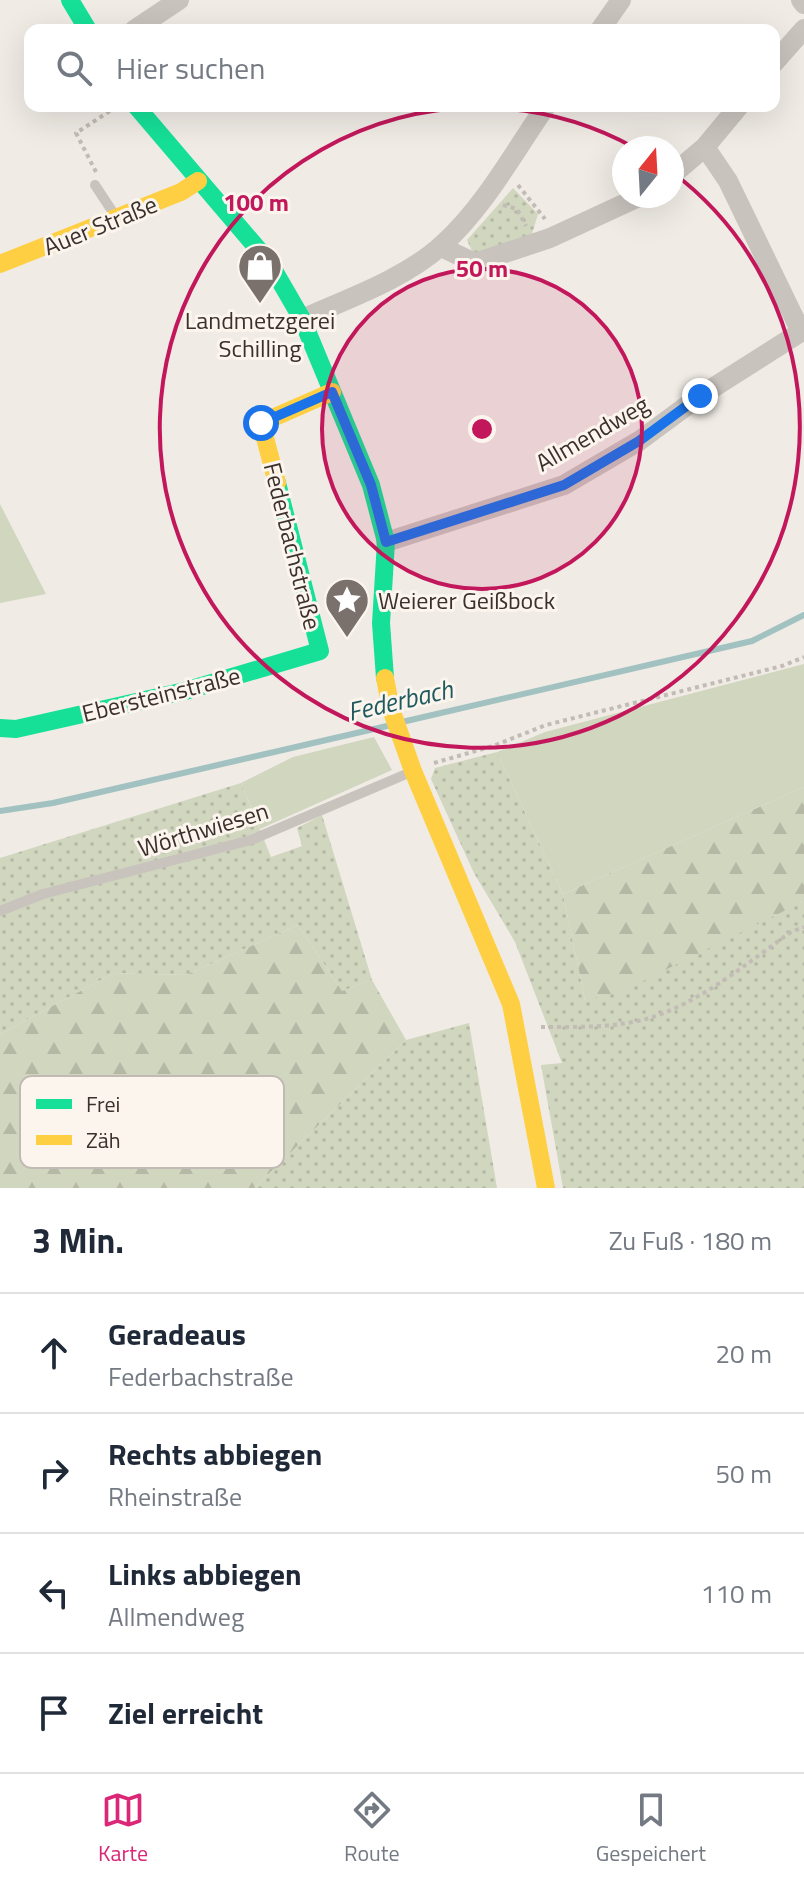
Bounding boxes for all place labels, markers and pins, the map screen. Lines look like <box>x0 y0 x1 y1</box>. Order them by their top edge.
shop icon: Landmetzgerei Schilling <box>236 242 284 305</box>
place label: Landmetzgerei Schilling <box>185 302 335 366</box>
centre of rings <box>468 415 496 443</box>
place icon: Weierer Geißbock <box>323 576 371 639</box>
place label: Weierer Geißbock <box>378 582 556 618</box>

